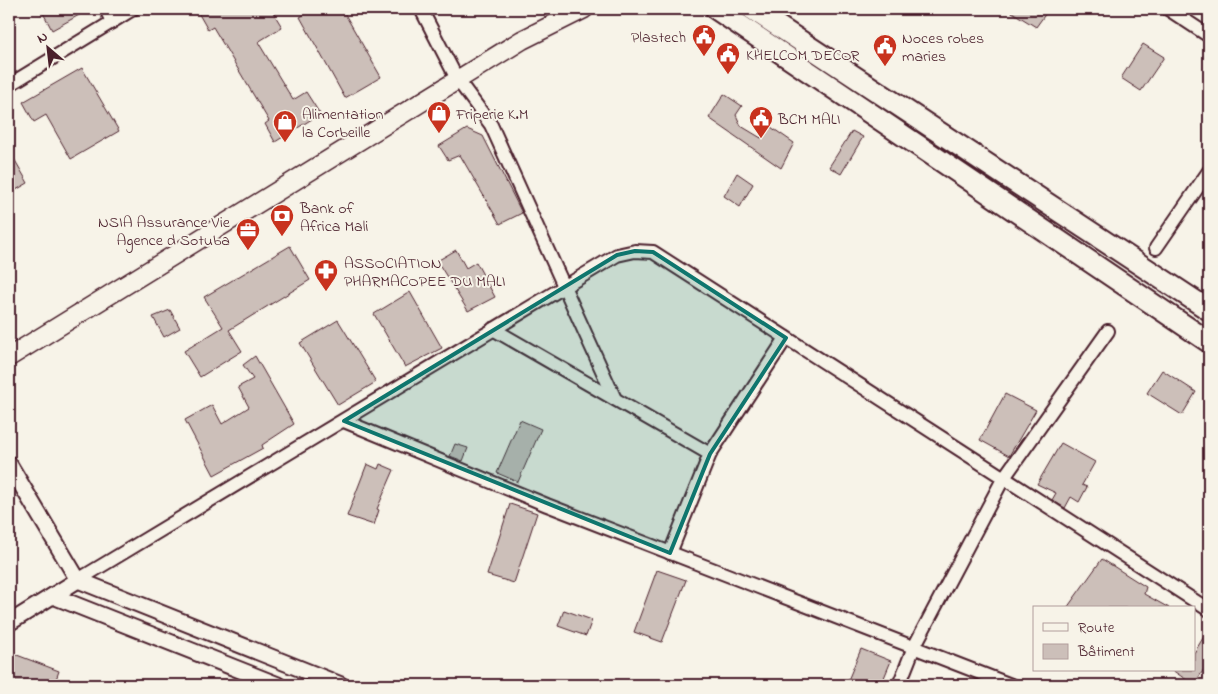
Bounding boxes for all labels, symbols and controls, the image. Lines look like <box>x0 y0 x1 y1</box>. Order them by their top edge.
north arrow <box>22 22 72 72</box>
public building icon: Plastech <box>691 23 717 57</box>
text: N <box>33 26 52 49</box>
place label: Plastech <box>631 26 686 50</box>
place label: Noces robes maries <box>902 27 984 69</box>
public building icon: Noces robes maries <box>872 33 898 67</box>
public building icon: KHELCOM DECOR <box>715 41 741 75</box>
place label: KHELCOM DECOR <box>746 44 859 68</box>
shop icon: Friperie K.M <box>426 100 452 134</box>
place label: Alimentation la Corbeille <box>302 103 383 145</box>
place label: Friperie K.M <box>455 103 529 127</box>
public building icon: BCM MALI <box>748 105 774 139</box>
place label: BCM MALI <box>777 108 841 132</box>
shop icon: Alimentation la Corbeille <box>272 109 298 143</box>
place label: Bank of Africa Mali <box>299 197 368 239</box>
bank icon: Bank of Africa Mali <box>269 203 295 237</box>
place label: NSIA Assurance Vie Agence d Sotuba <box>98 211 231 253</box>
office icon: NSIA Assurance Vie Agence d Sotuba <box>235 217 261 251</box>
place label: ASSOCIATION PHARMACOPEE DU MALI <box>344 252 506 294</box>
pharmacy icon: ASSOCIATION PHARMACOPEE DU MALI <box>313 258 339 292</box>
legend <box>1033 606 1196 672</box>
text: Route <box>1078 617 1115 639</box>
text: Bâtiment <box>1077 641 1135 663</box>

